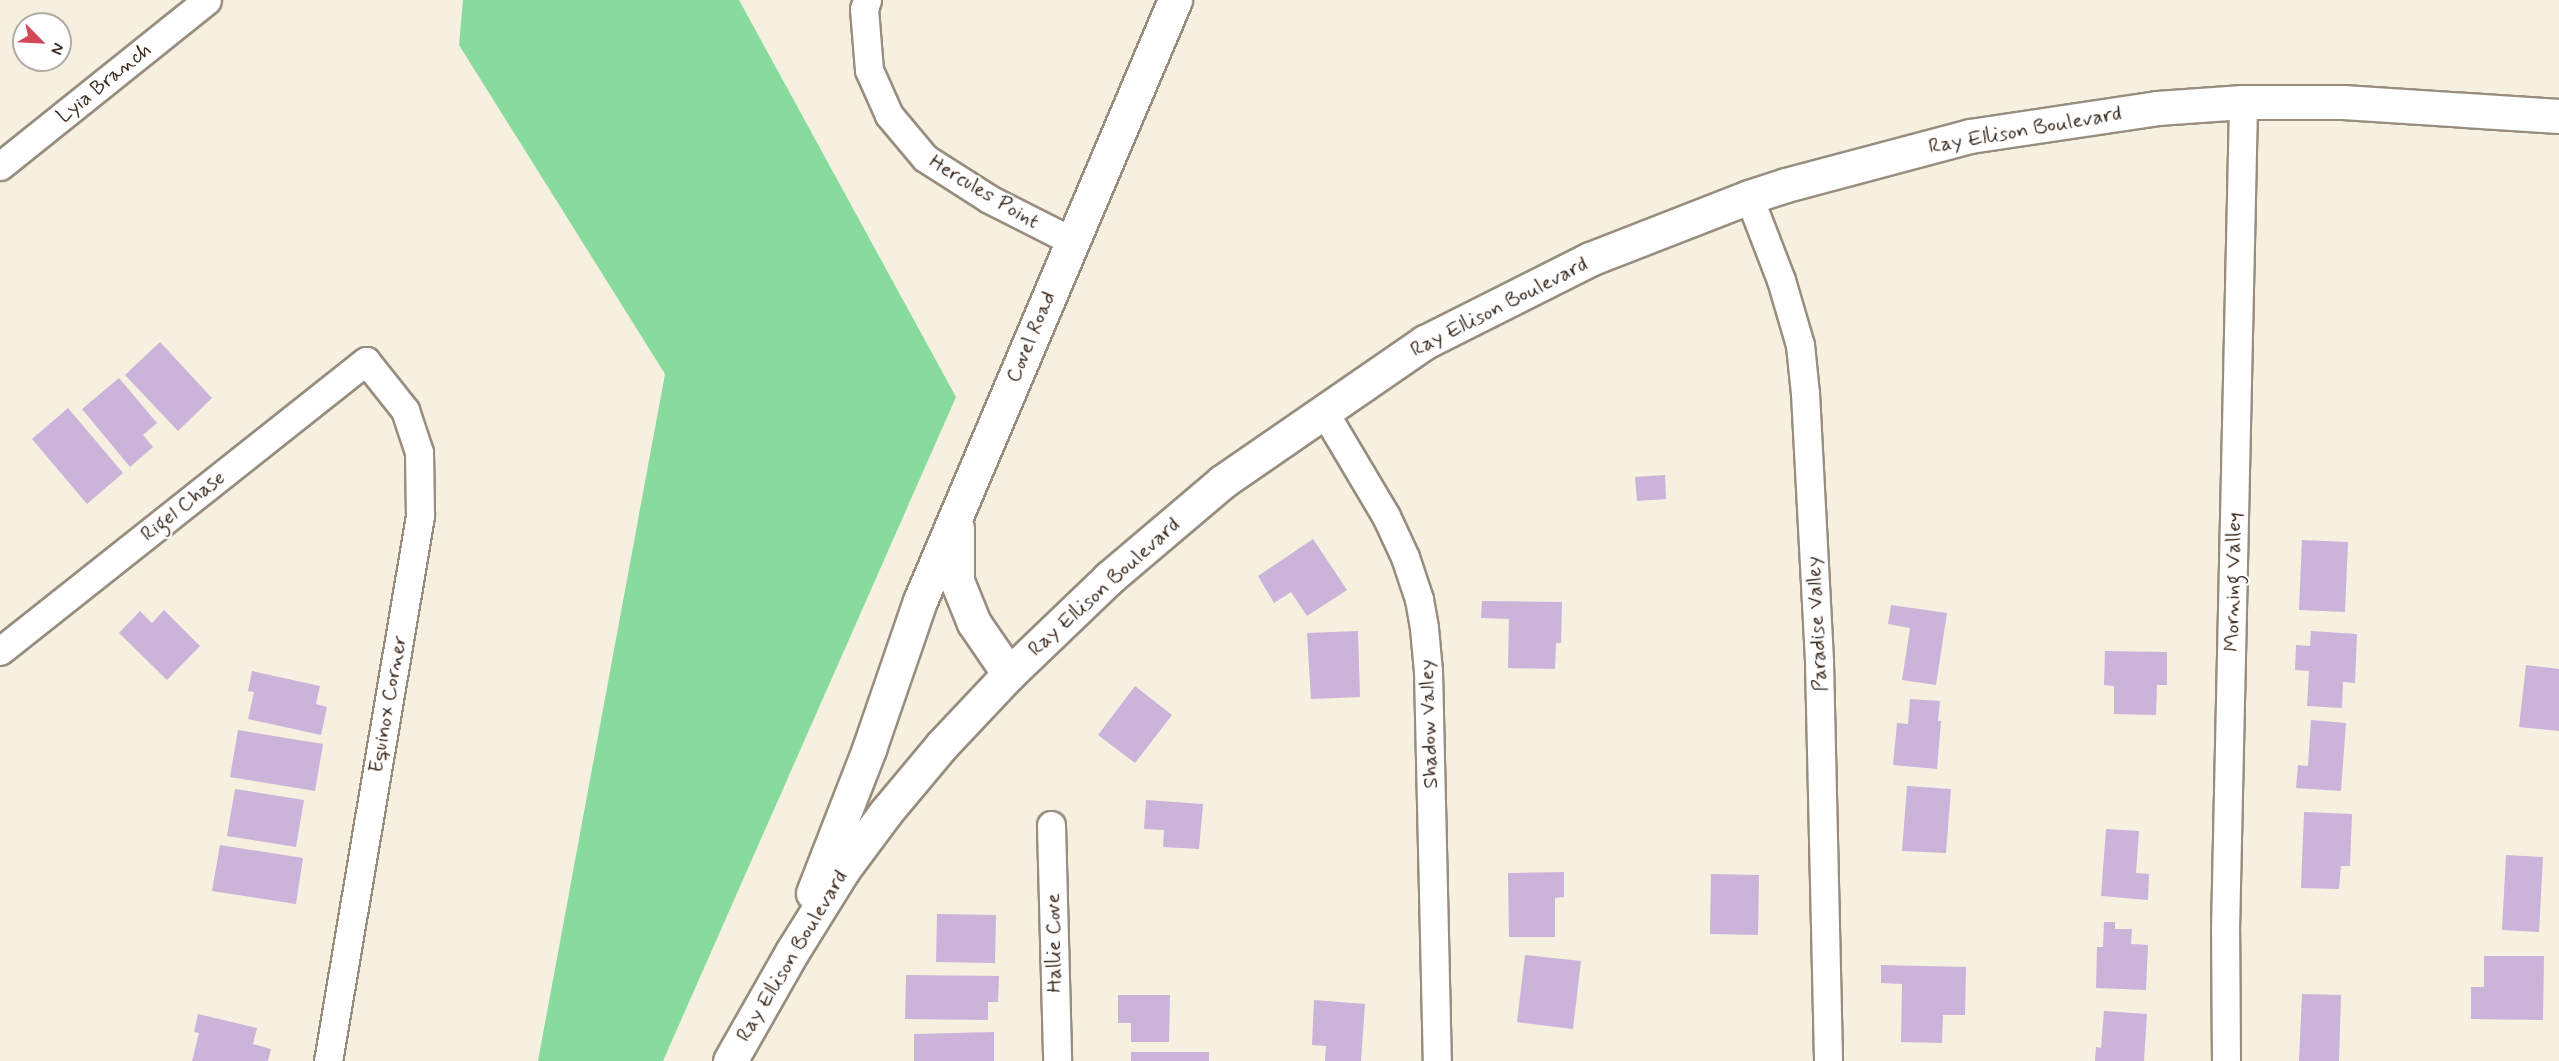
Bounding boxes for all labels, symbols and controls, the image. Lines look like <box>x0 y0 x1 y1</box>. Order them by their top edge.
north arrow <box>12 12 72 72</box>
street label: Lyia Branch <box>52 38 156 128</box>
text: N <box>45 40 69 58</box>
street label: Ray Ellison Boulevard <box>1930 101 2120 159</box>
street label: Hercules Point <box>925 149 1043 235</box>
street label: Ray Ellison Boulevard <box>1409 253 1589 361</box>
street label: Covel Road <box>1001 289 1061 385</box>
street label: Rigel Chase <box>136 465 230 547</box>
street label: Morning Valley <box>2219 514 2247 650</box>
street label: Ray Ellison Boulevard <box>1026 515 1182 659</box>
street label: Paradise Valley <box>1801 556 1833 692</box>
street label: Equinox Corner <box>363 633 413 775</box>
street label: Shadow Valley <box>1414 661 1444 787</box>
street label: Ray Ellison Boulevard <box>733 869 851 1043</box>
street label: Hallie Cove <box>1041 893 1067 993</box>

